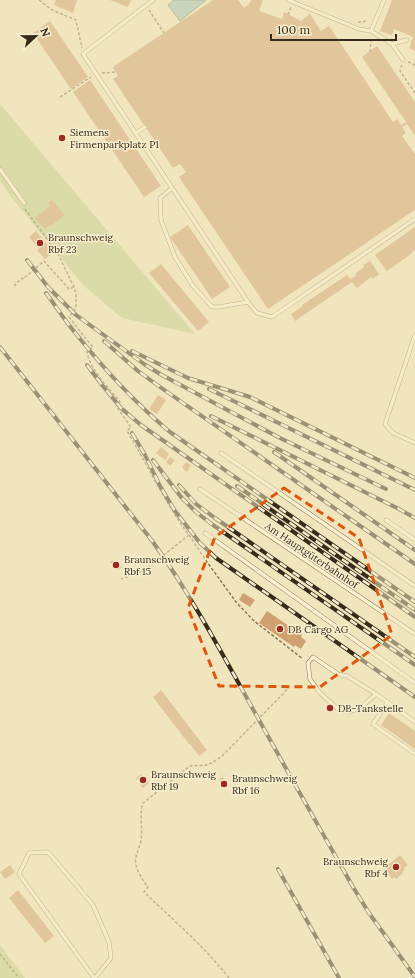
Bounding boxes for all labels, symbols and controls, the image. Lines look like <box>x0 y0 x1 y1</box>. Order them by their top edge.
north arrow <box>16 16 56 56</box>
scale bar <box>271 16 396 42</box>
text: 100 m <box>277 22 310 37</box>
text: N <box>37 26 54 39</box>
place label: Siemens Firmenparkplatz P1 <box>70 126 159 151</box>
marker: Siemens Firmenparkplatz P1 <box>57 133 67 143</box>
place label: Braunschweig Rbf 23 <box>48 231 114 256</box>
marker: Braunschweig Rbf 23 <box>35 238 45 248</box>
street label: Am Hauptgüterbahnhof <box>262 519 361 592</box>
place label: Braunschweig Rbf 15 <box>124 553 190 578</box>
marker: Braunschweig Rbf 15 <box>111 560 121 570</box>
place label: DB Cargo AG <box>288 623 349 636</box>
marker: DB Cargo AG <box>275 624 285 634</box>
place label: DB-Tankstelle <box>338 702 404 715</box>
marker: DB-Tankstelle <box>325 703 335 713</box>
place label: Braunschweig Rbf 19 <box>151 768 217 793</box>
place label: Braunschweig Rbf 16 <box>232 772 298 797</box>
marker: Braunschweig Rbf 19 <box>138 775 148 785</box>
marker: Braunschweig Rbf 16 <box>219 779 229 789</box>
place label: Braunschweig Rbf 4 <box>323 855 389 880</box>
marker: Braunschweig Rbf 4 <box>391 862 401 872</box>

